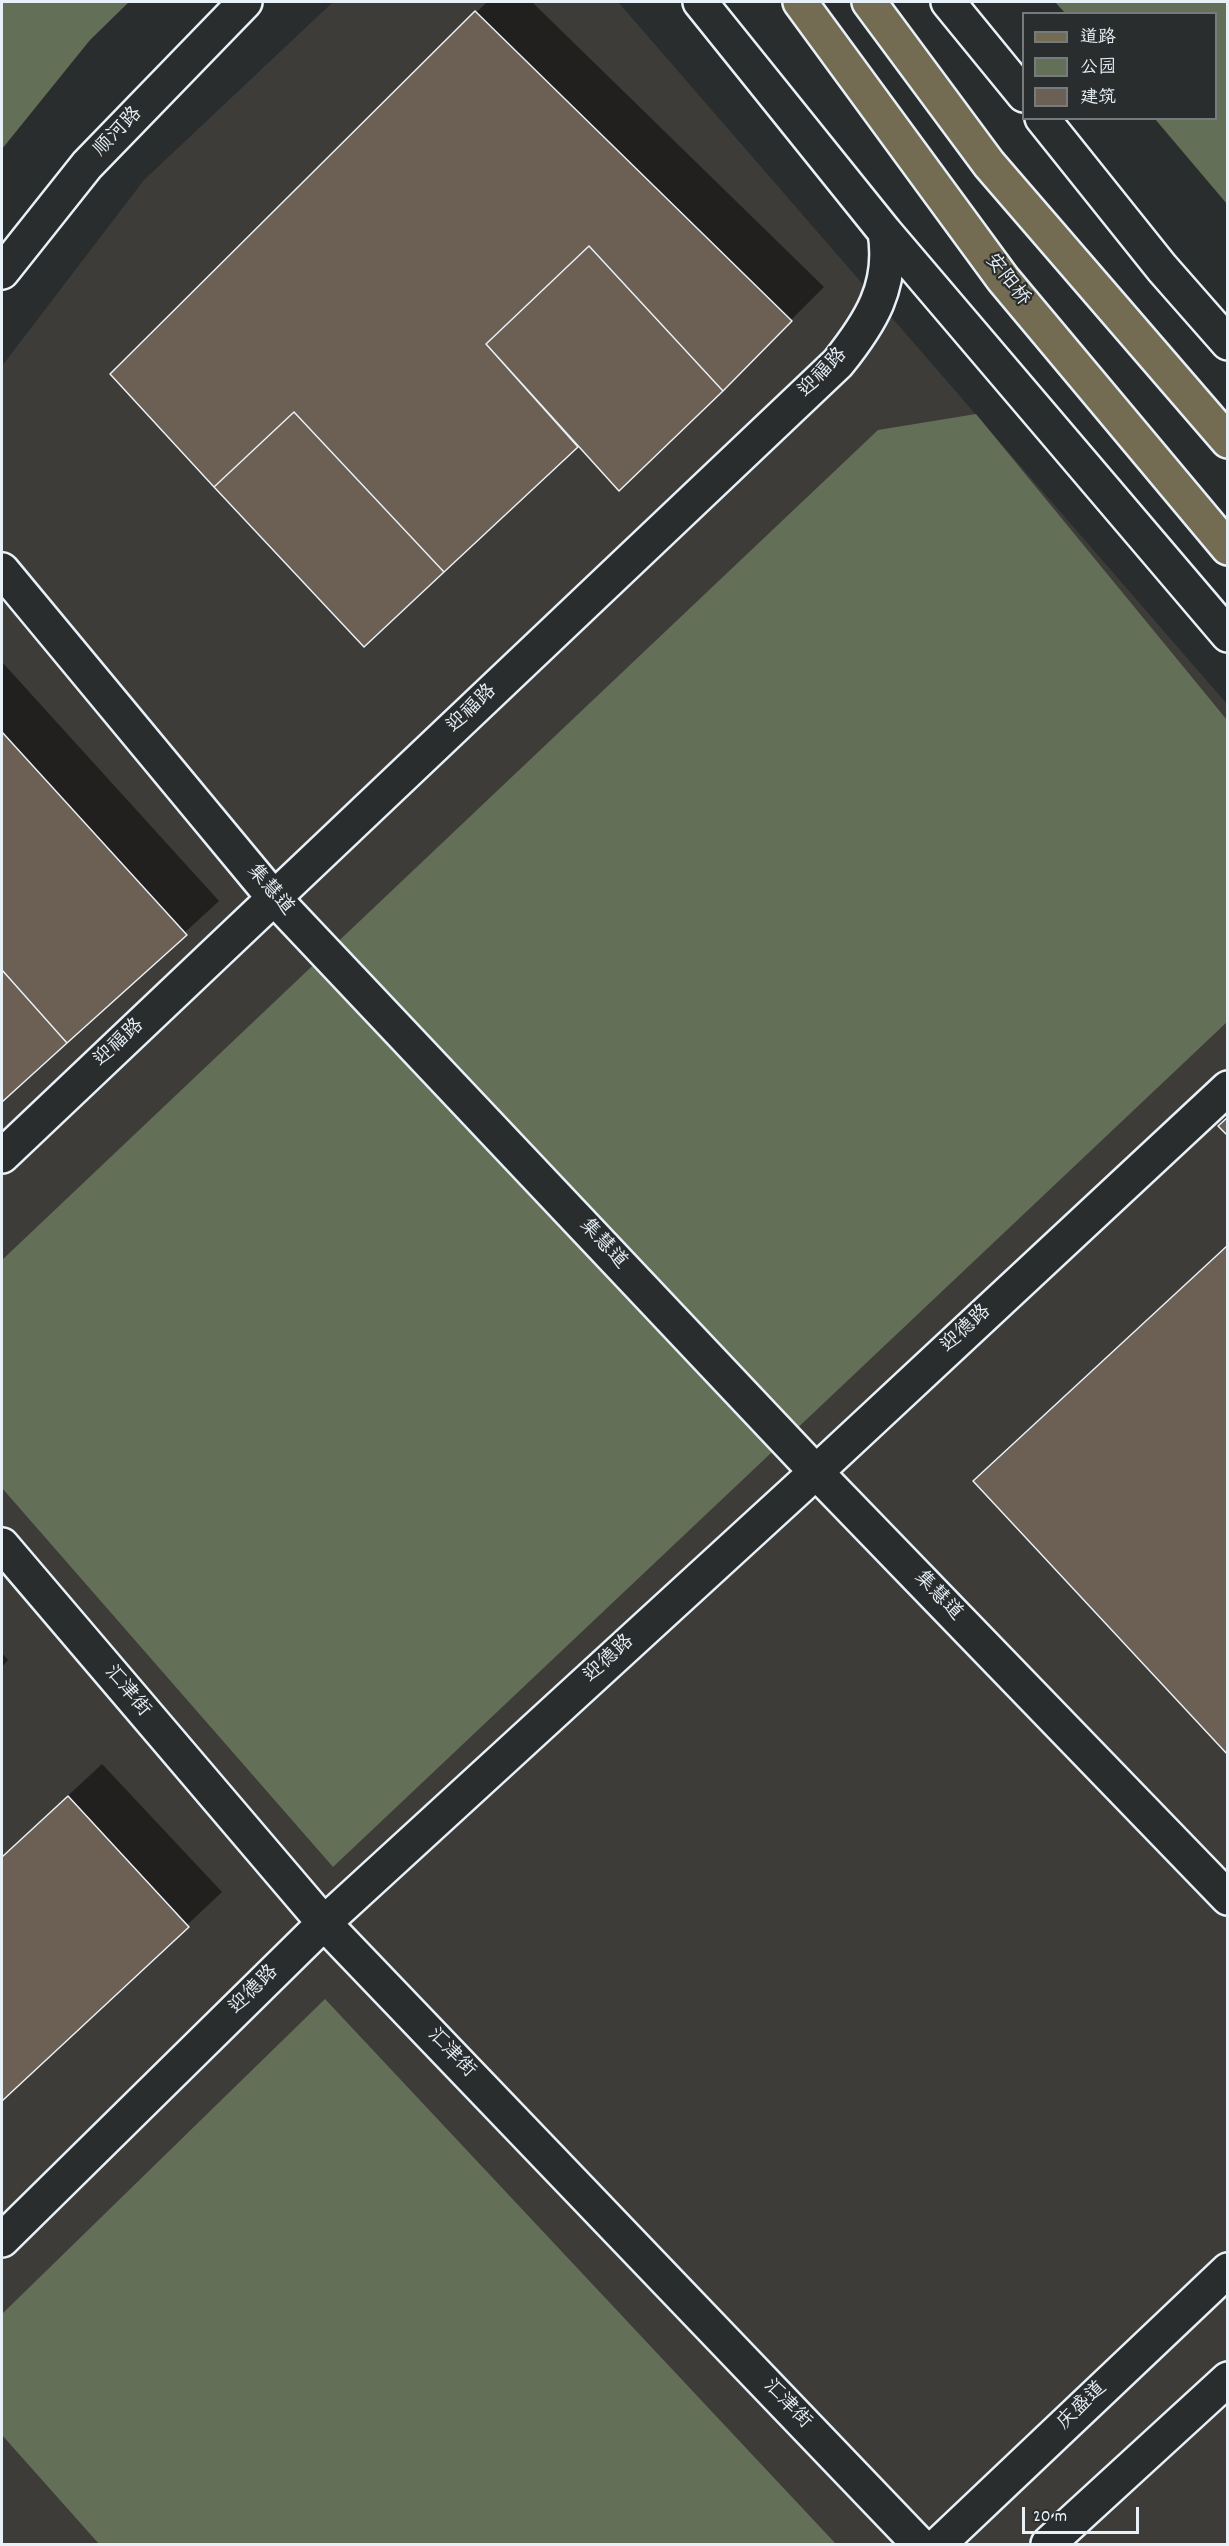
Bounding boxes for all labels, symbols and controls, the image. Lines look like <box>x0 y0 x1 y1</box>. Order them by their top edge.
legend <box>1022 12 1217 120</box>
text: 道路 <box>1080 26 1116 51</box>
text: 公园 <box>1080 56 1116 81</box>
text: 建筑 <box>1080 86 1116 111</box>
street label: 顺河路 <box>90 103 148 163</box>
street label: 安阳桥 <box>978 250 1034 312</box>
street label: 迎福路 <box>795 344 853 404</box>
street label: 迎福路 <box>443 681 503 739</box>
street label: 集慧道 <box>240 860 298 922</box>
street label: 迎福路 <box>90 1015 150 1073</box>
street label: 集慧道 <box>573 1215 631 1275</box>
street label: 迎德路 <box>937 1301 997 1359</box>
street label: 集慧道 <box>908 1567 966 1627</box>
street label: 迎德路 <box>580 1631 640 1689</box>
street label: 汇津街 <box>98 1661 154 1723</box>
street label: 迎德路 <box>225 1961 285 2021</box>
street label: 汇津街 <box>421 2024 479 2084</box>
street label: 汇津街 <box>757 2375 815 2435</box>
street label: 庆盛道 <box>1053 2378 1113 2436</box>
scale bar <box>1025 2495 1142 2533</box>
text: 20 m <box>1033 2505 1067 2530</box>

